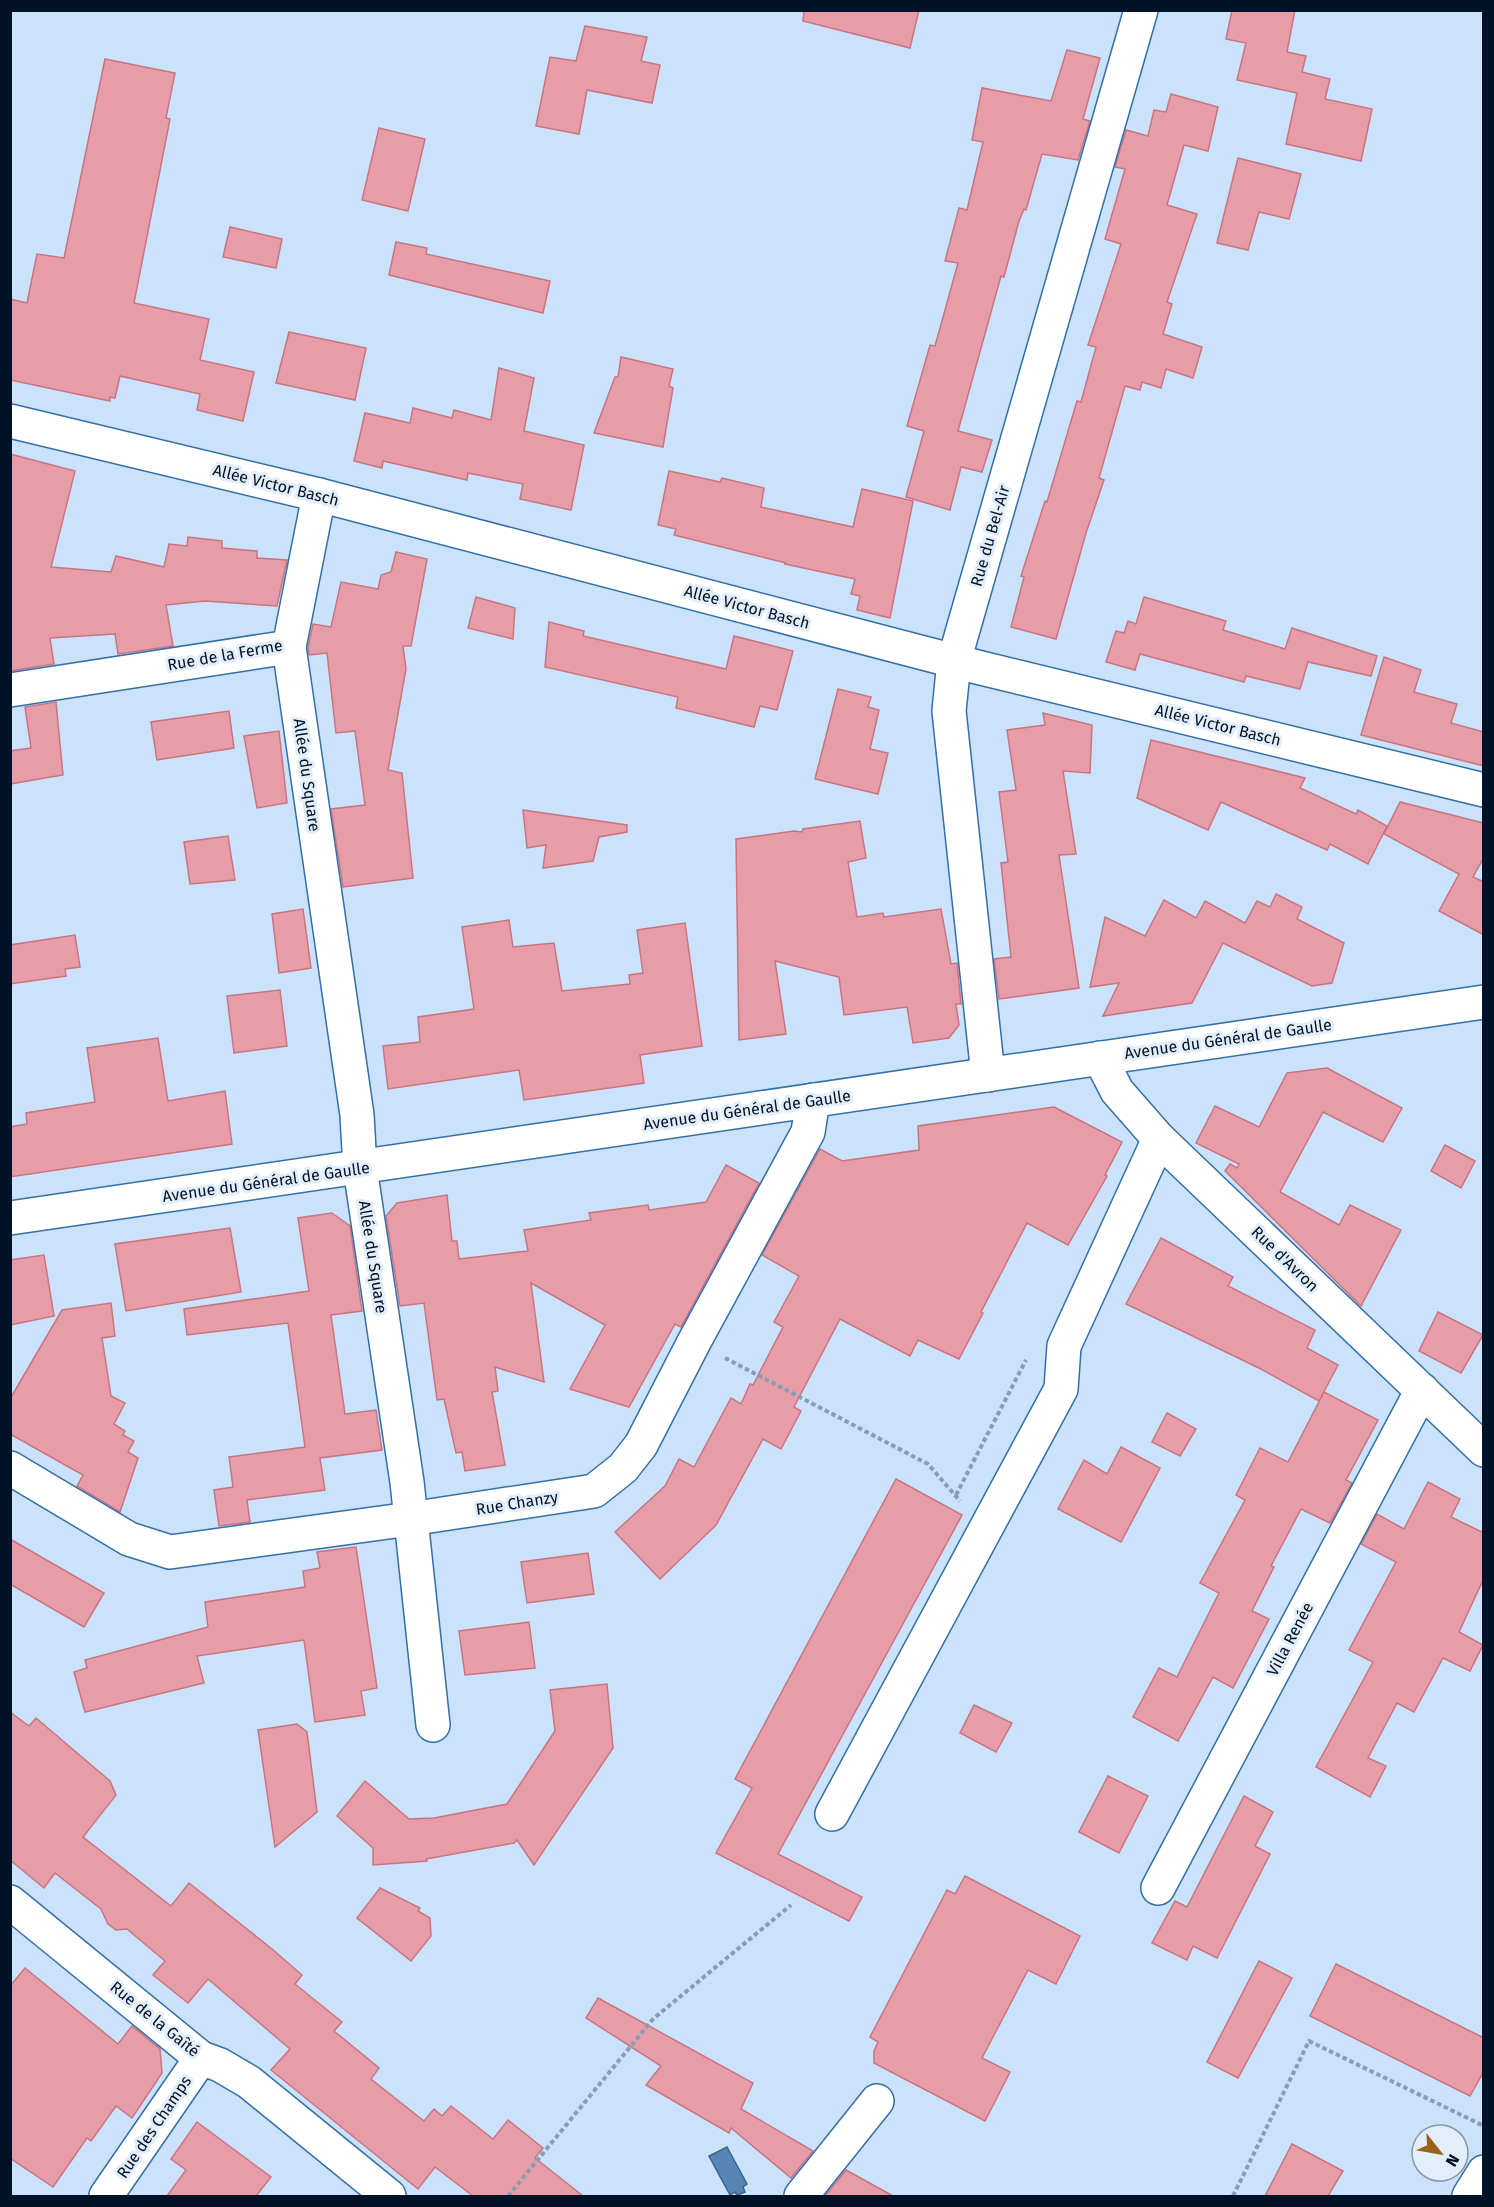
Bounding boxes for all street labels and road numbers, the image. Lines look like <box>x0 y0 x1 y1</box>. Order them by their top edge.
street label: Allée Victor Basch <box>211 460 341 510</box>
street label: Rue du Bel-Air <box>967 483 1014 589</box>
street label: Allée Victor Basch <box>682 581 812 633</box>
street label: Rue de la Ferme <box>166 636 284 674</box>
street label: Allée Victor Basch <box>1153 700 1283 750</box>
street label: Allée du Square <box>290 717 324 833</box>
street label: Avenue du Général de Gaulle <box>1123 1015 1333 1063</box>
street label: Avenue du Général de Gaulle <box>642 1086 852 1134</box>
street label: Avenue du Général de Gaulle <box>161 1158 371 1206</box>
street label: Allée du Square <box>355 1199 391 1315</box>
street label: Rue d'Avron <box>1247 1222 1323 1296</box>
street label: Rue Chanzy <box>474 1487 560 1519</box>
street label: Villa Renée <box>1263 1599 1317 1679</box>
street label: Rue de la Gaîté <box>106 1977 204 2061</box>
street label: Rue des Champs <box>113 2072 195 2182</box>

